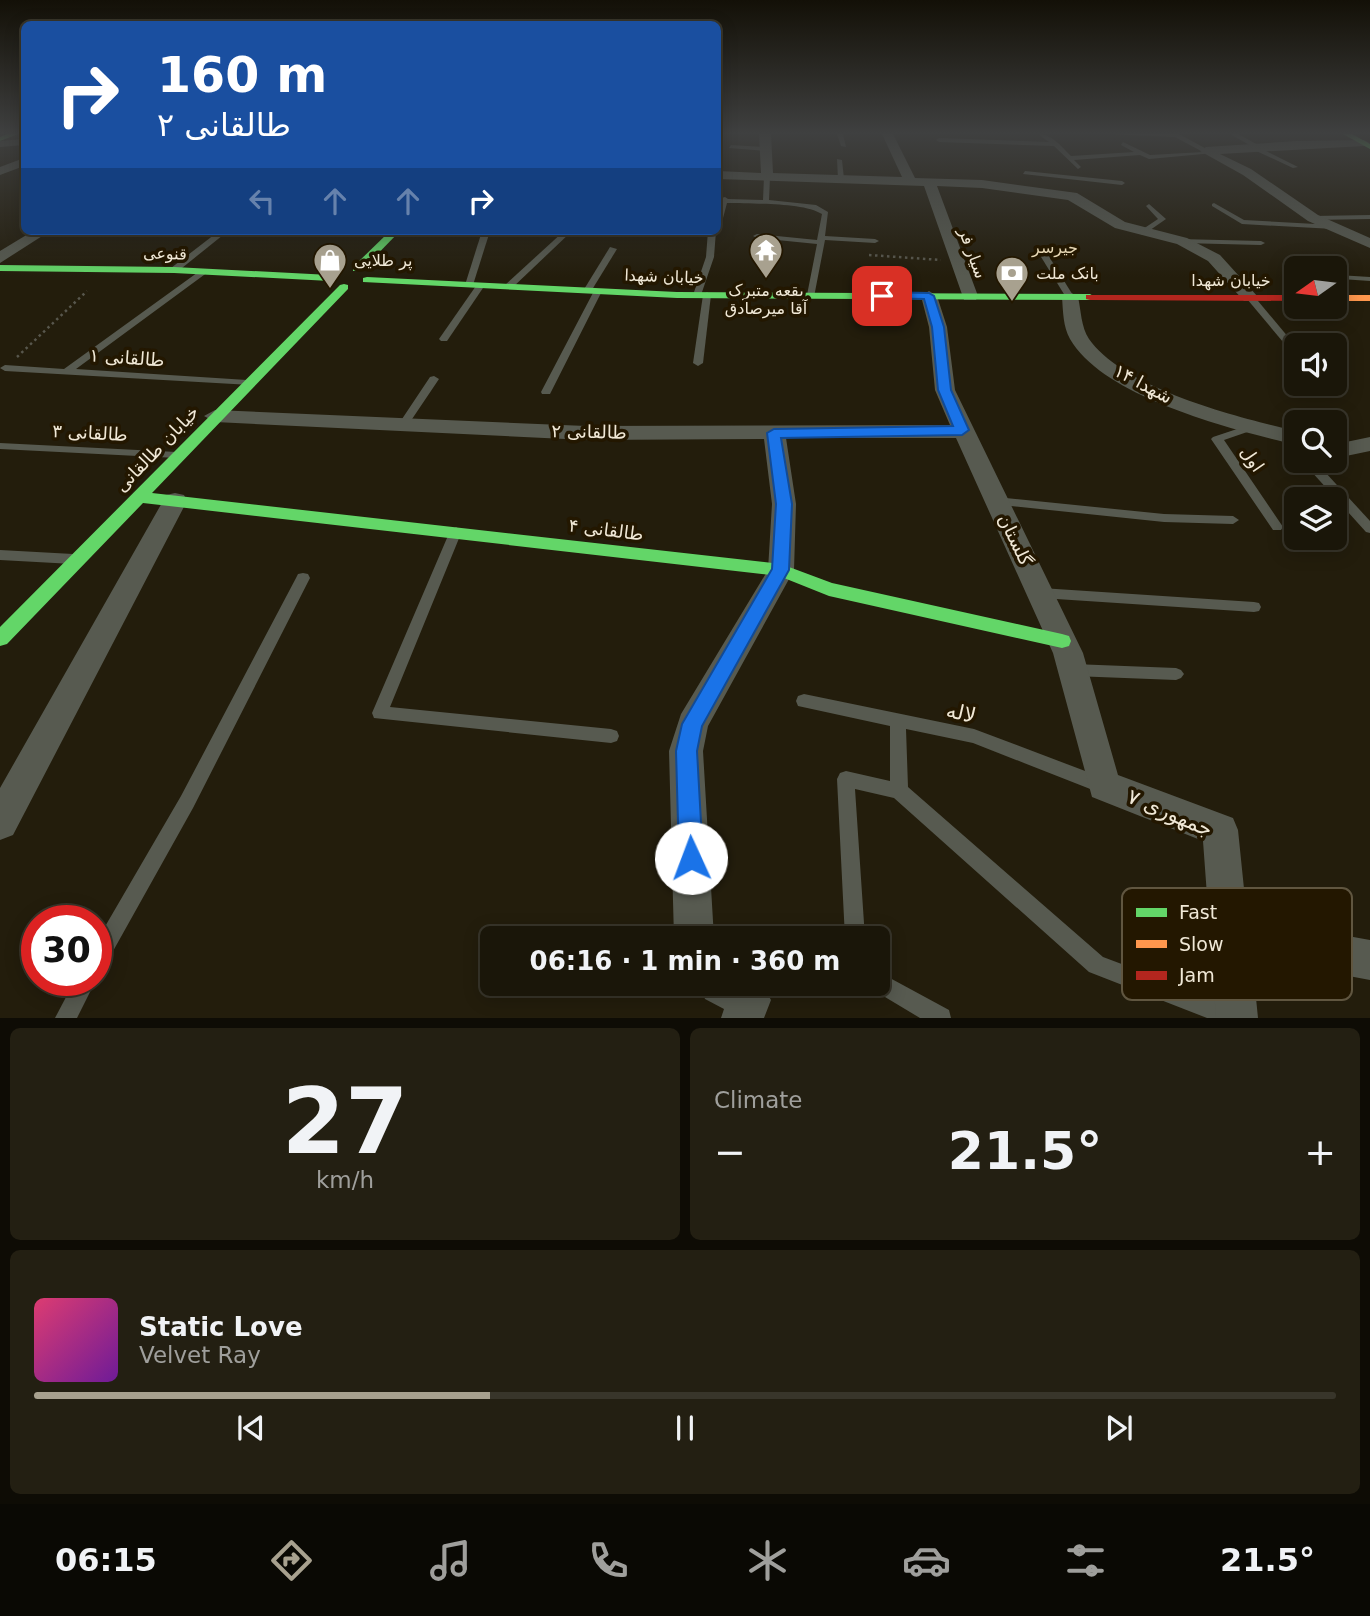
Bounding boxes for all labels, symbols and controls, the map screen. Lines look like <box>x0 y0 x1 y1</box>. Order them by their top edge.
text: 160 m <box>157 47 327 104</box>
icon: right <box>42 49 133 140</box>
text: طالقانی ۲ <box>157 106 291 144</box>
icon: left <box>243 182 281 220</box>
icon: ahead <box>316 182 354 220</box>
icon: ahead <box>389 182 427 220</box>
icon: right <box>462 182 500 220</box>
street label: سیار فر <box>953 224 990 281</box>
temple icon: بقعه متبرک آقا میرصادق <box>747 231 785 280</box>
district label: جیرسر <box>1031 238 1078 258</box>
shop icon: پر طلایی <box>311 241 349 290</box>
street label: قنوعی <box>143 243 187 265</box>
place label: پر طلایی <box>354 251 412 271</box>
bank icon: بانک ملت <box>993 254 1031 303</box>
north arrow <box>1284 256 1348 318</box>
map controls <box>1284 256 1347 550</box>
place label: بانک ملت <box>1036 264 1099 283</box>
street label: خیابان شهدا <box>624 266 704 288</box>
pin <box>852 266 912 326</box>
street label: خیابان شهدا <box>1191 271 1271 291</box>
icon: arrive <box>863 277 901 315</box>
place label: بقعه متبرک آقا میرصادق <box>725 281 809 319</box>
button: sound <box>1284 333 1347 396</box>
street label: طالقانی ۱ <box>89 344 165 371</box>
street label: شهدا ۱۴ <box>1110 360 1176 408</box>
street label: خیابان طالقانی <box>110 401 203 496</box>
button: search <box>1284 410 1347 473</box>
street label: طالقانی ۳ <box>52 420 128 445</box>
street label: طالقانی ۲ <box>551 420 627 443</box>
street label: اول <box>1235 442 1269 476</box>
button: layers <box>1284 487 1347 550</box>
street label: گلستان <box>994 511 1037 569</box>
street label: طالقانی ۴ <box>567 514 645 545</box>
street label: لاله <box>944 698 978 728</box>
street label: جمهوری ۷ <box>1124 784 1216 842</box>
position arrow <box>654 821 728 895</box>
legend <box>1122 888 1352 1000</box>
text: Fast <box>1179 901 1217 923</box>
speed limit sign: 30 <box>21 905 112 996</box>
text: Slow <box>1179 933 1224 955</box>
text: 06:16 · 1 min · 360 m <box>530 946 840 976</box>
text: Jam <box>1178 964 1215 986</box>
text: 27 <box>282 1069 408 1174</box>
text: Climate <box>714 1087 803 1113</box>
text: 21.5° <box>948 1121 1102 1181</box>
text: − <box>714 1130 746 1174</box>
text: + <box>1304 1130 1336 1174</box>
text: km/h <box>316 1167 374 1193</box>
text: Static Love <box>139 1312 303 1342</box>
text: Velvet Ray <box>139 1342 261 1368</box>
icon: previous <box>232 1409 270 1447</box>
icon: pause <box>666 1409 704 1447</box>
icon: next <box>1100 1409 1138 1447</box>
icon: directions <box>267 1536 316 1585</box>
icon: music <box>426 1536 475 1585</box>
icon: phone <box>584 1536 633 1585</box>
icon: climate <box>743 1536 792 1585</box>
icon: car <box>902 1536 951 1585</box>
icon: filters <box>1061 1536 1110 1585</box>
text: 06:15 <box>55 1541 157 1579</box>
text: 21.5° <box>1220 1541 1315 1579</box>

